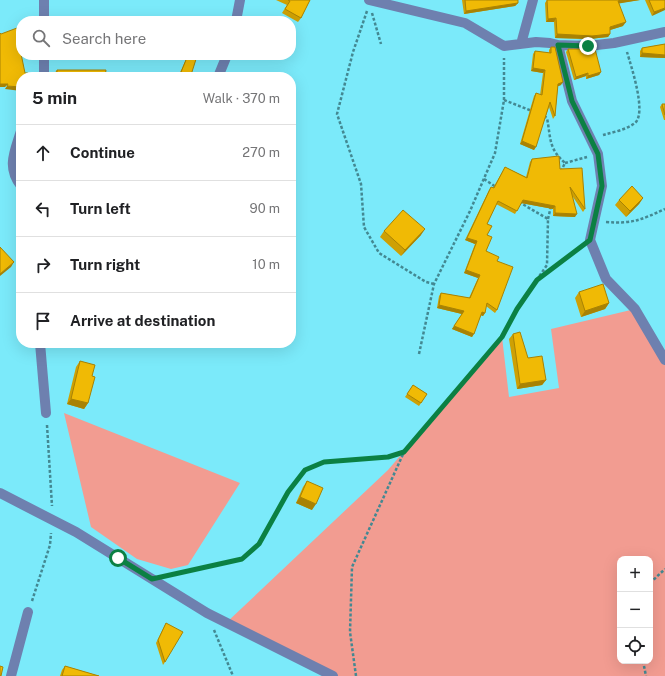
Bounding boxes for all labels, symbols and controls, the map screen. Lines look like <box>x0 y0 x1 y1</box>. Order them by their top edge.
search box <box>16 16 296 60</box>
icon: search <box>30 27 52 49</box>
text: Search here <box>62 30 146 47</box>
route end <box>579 37 597 55</box>
text: 5 min <box>32 88 77 108</box>
text: Walk · 370 m <box>203 91 280 106</box>
icon: ahead <box>32 142 54 164</box>
text: Continue <box>70 144 135 161</box>
text: 270 m <box>242 145 280 160</box>
icon: left <box>32 198 54 220</box>
text: Turn left <box>70 200 131 217</box>
text: 90 m <box>250 201 280 216</box>
icon: right <box>32 254 54 276</box>
text: Turn right <box>70 256 140 273</box>
text: 10 m <box>252 257 280 272</box>
icon: arrive <box>32 310 54 332</box>
text: Arrive at destination <box>70 312 215 329</box>
route start <box>109 549 127 567</box>
map controls <box>617 556 653 664</box>
button: + <box>617 556 653 592</box>
button: − <box>617 592 653 628</box>
button: locate <box>617 628 653 664</box>

